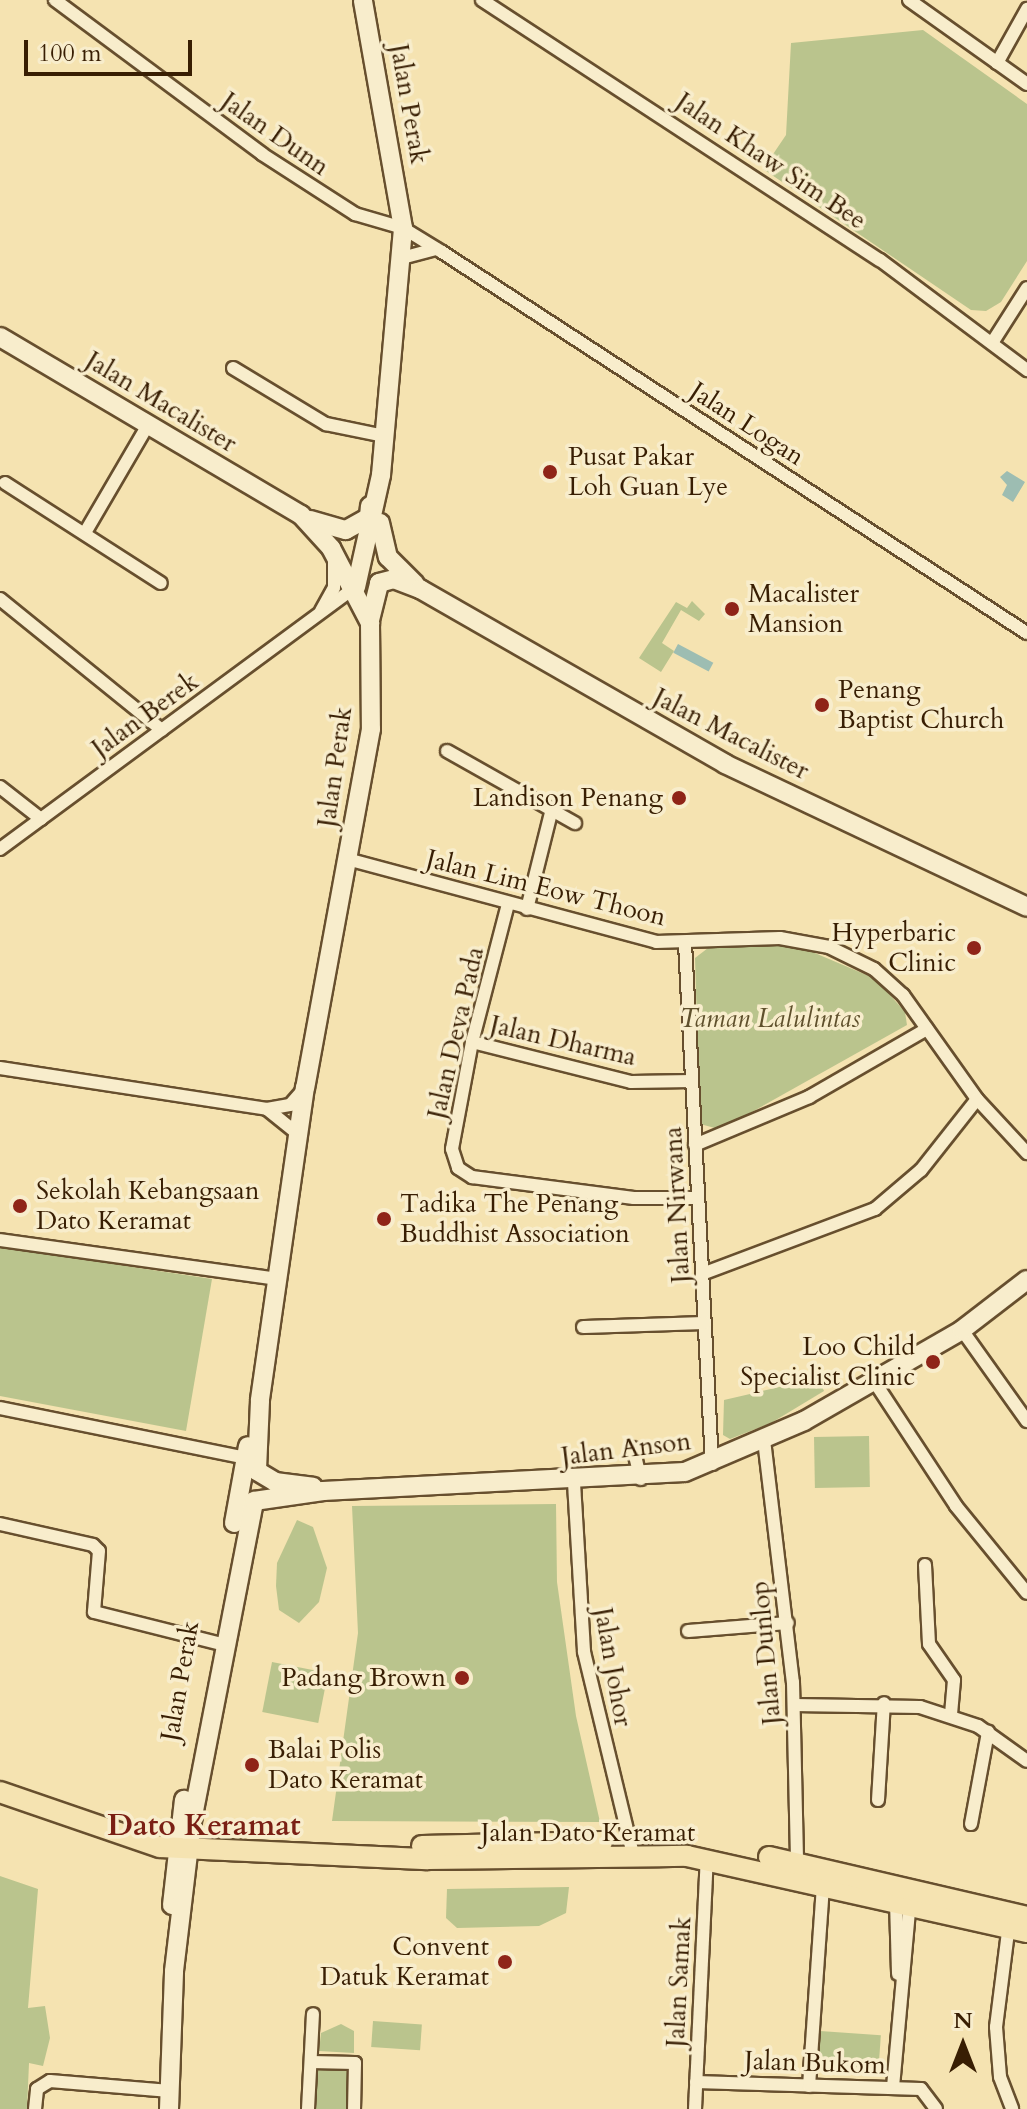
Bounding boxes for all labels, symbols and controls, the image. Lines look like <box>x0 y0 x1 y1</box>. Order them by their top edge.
scale bar <box>28 24 196 74</box>
text: 100 m <box>38 37 102 70</box>
street label: Jalan Perak <box>383 41 435 167</box>
street label: Jalan Dunn <box>215 85 335 183</box>
street label: Jalan Khaw Sim Bee <box>670 86 872 236</box>
street label: Jalan Macalister <box>80 345 242 459</box>
street label: Jalan Logan <box>684 376 810 472</box>
place label: Pusat Pakar Loh Guan Lye <box>568 441 728 502</box>
marker: Pusat Pakar Loh Guan Lye <box>539 461 561 483</box>
place label: Macalister Mansion <box>748 578 859 640</box>
marker: Macalister Mansion <box>723 600 741 618</box>
street label: Jalan Berek <box>86 666 204 764</box>
place label: Penang Baptist Church <box>838 674 1004 736</box>
street label: Jalan Macalister <box>648 681 814 787</box>
marker: Penang Baptist Church <box>813 696 831 714</box>
street label: Jalan Perak <box>311 705 359 829</box>
place label: Landison Penang <box>473 782 663 814</box>
marker: Landison Penang <box>670 789 688 807</box>
street label: Jalan Lim Eow Thoon <box>423 843 669 933</box>
place label: Hyperbaric Clinic <box>832 917 956 978</box>
marker: Hyperbaric Clinic <box>963 937 985 959</box>
street label: Jalan Deva Pada <box>421 944 491 1122</box>
park label: Taman Lalulintas <box>680 1003 860 1035</box>
street label: Jalan Dharma <box>487 1009 639 1073</box>
street label: Jalan Nirwana <box>657 1126 697 1284</box>
place label: Sekolah Kebangsaan Dato Keramat <box>36 1175 260 1236</box>
place label: Tadika The Penang Buddhist Association <box>400 1188 630 1250</box>
marker: Sekolah Kebangsaan Dato Keramat <box>11 1197 29 1215</box>
marker: Tadika The Penang Buddhist Association <box>375 1210 393 1228</box>
place label: Loo Child Specialist Clinic <box>740 1331 915 1392</box>
marker: Loo Child Specialist Clinic <box>922 1351 944 1373</box>
street label: Jalan Anson <box>559 1426 693 1472</box>
street label: Jalan Dunlop <box>744 1580 788 1726</box>
street label: Jalan Johor <box>587 1605 639 1729</box>
street label: Jalan Perak <box>154 1618 206 1744</box>
place label: Padang Brown <box>281 1662 446 1694</box>
marker: Padang Brown <box>453 1669 471 1687</box>
place label: Balai Polis Dato Keramat <box>268 1734 423 1796</box>
marker: Balai Polis Dato Keramat <box>243 1756 261 1774</box>
district label: Dato Keramat <box>107 1808 301 1844</box>
street label: Jalan Dato Keramat <box>481 1817 695 1849</box>
street label: Jalan Samak <box>660 1916 698 2048</box>
place label: Convent Datuk Keramat <box>320 1931 489 1992</box>
marker: Convent Datuk Keramat <box>496 1953 514 1971</box>
north arrow <box>923 2005 1003 2085</box>
text: N <box>953 2006 973 2036</box>
street label: Jalan Bukom <box>744 2045 886 2081</box>

